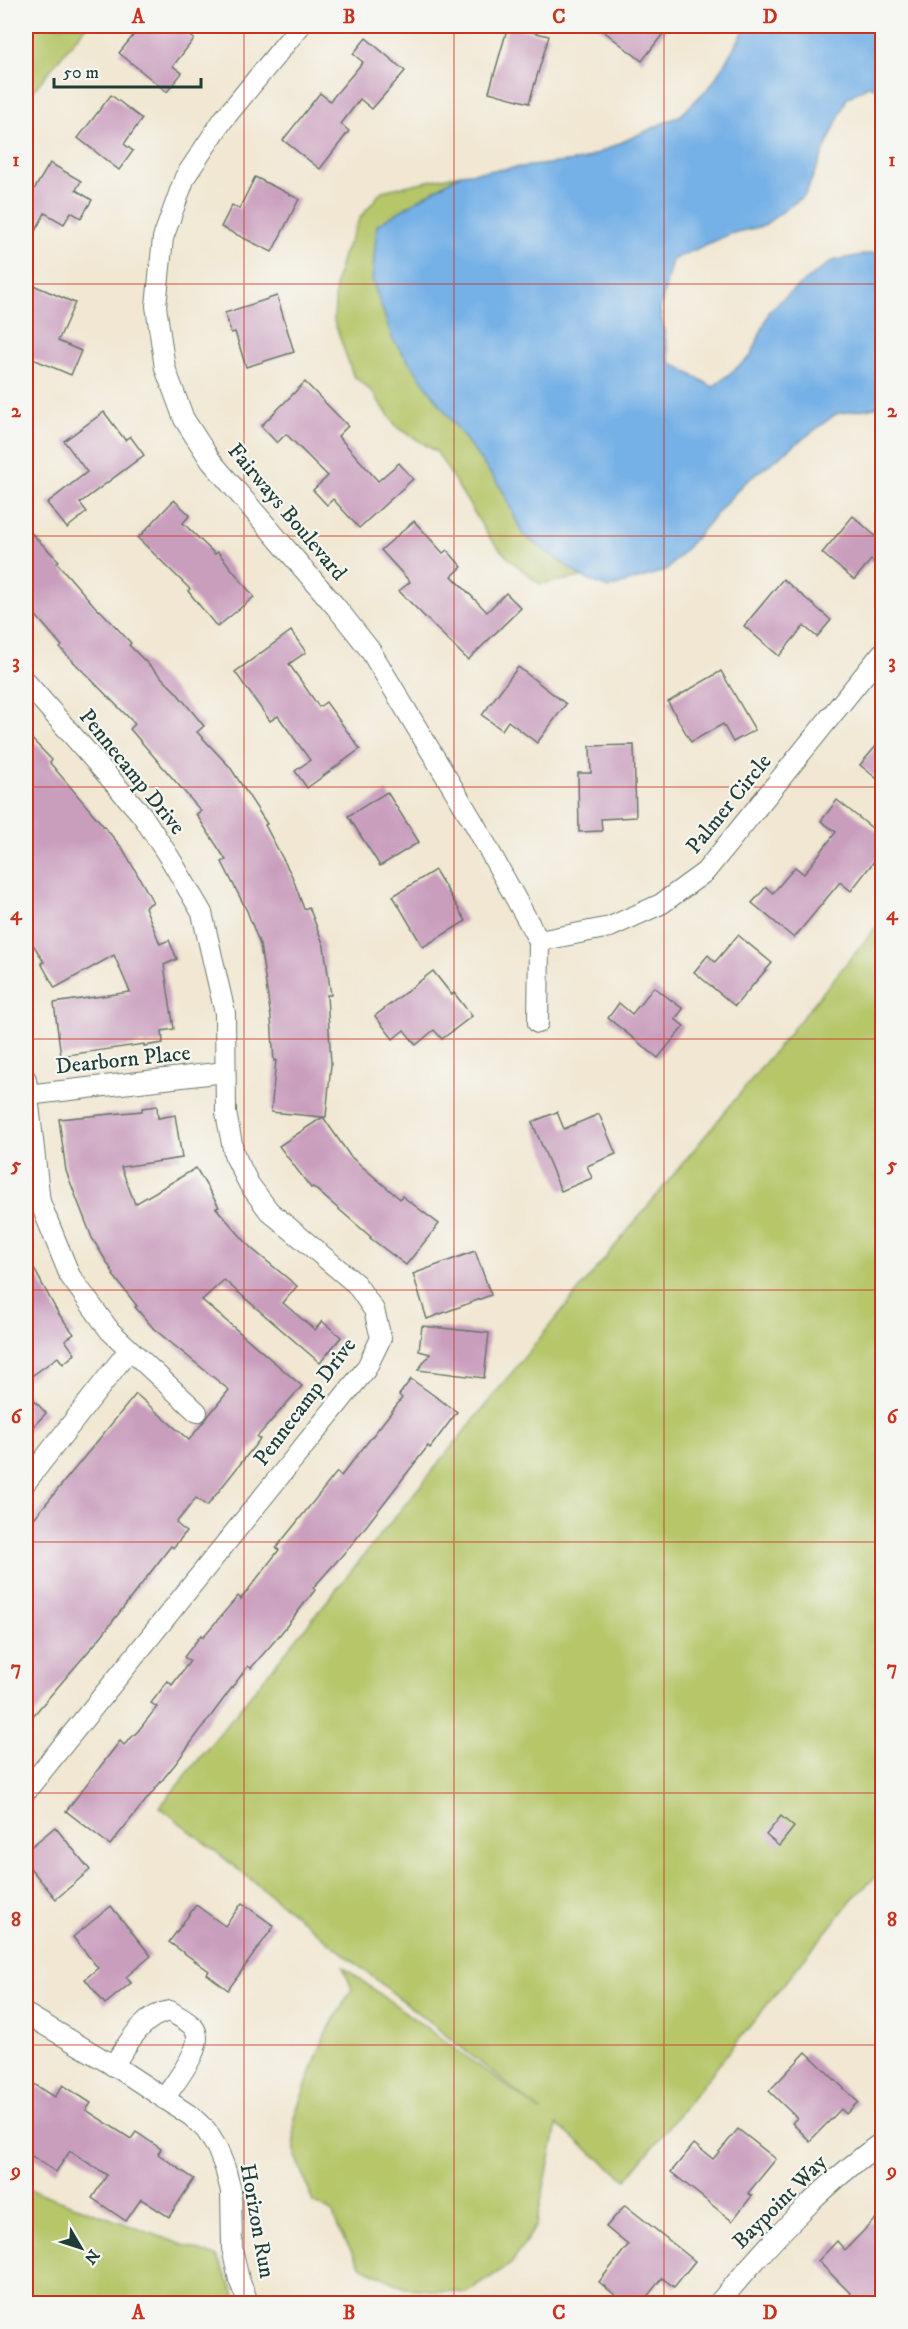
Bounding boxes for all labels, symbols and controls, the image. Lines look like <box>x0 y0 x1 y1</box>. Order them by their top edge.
text: A <box>131 5 146 30</box>
text: B <box>343 5 355 30</box>
text: C <box>552 5 566 30</box>
text: D <box>763 5 778 30</box>
scale bar <box>54 51 201 89</box>
text: 50 m <box>63 62 99 84</box>
text: 1 <box>12 148 20 173</box>
text: 1 <box>888 148 896 173</box>
text: 2 <box>11 399 22 424</box>
text: 2 <box>887 399 898 424</box>
street label: Fairways Boulevard <box>222 438 352 586</box>
text: 3 <box>12 650 20 675</box>
text: 3 <box>888 650 896 675</box>
street label: Pennecamp Drive <box>73 704 191 840</box>
street label: Palmer Circle <box>681 749 777 859</box>
text: 4 <box>10 902 23 927</box>
text: 4 <box>886 902 899 927</box>
street label: Dearborn Place <box>54 1039 192 1081</box>
text: 5 <box>10 1153 21 1178</box>
text: 5 <box>886 1153 897 1178</box>
street label: Pennecamp Drive <box>248 1332 362 1472</box>
text: 6 <box>11 1405 23 1430</box>
text: 6 <box>887 1405 899 1430</box>
text: 7 <box>11 1656 21 1681</box>
text: 7 <box>887 1656 897 1681</box>
text: 8 <box>11 1908 21 1933</box>
text: 8 <box>887 1908 897 1933</box>
street label: Baypoint Way <box>727 2149 833 2255</box>
text: 9 <box>9 2159 21 2184</box>
text: 9 <box>885 2159 897 2184</box>
street label: Horizon Run <box>234 2162 280 2281</box>
north arrow <box>51 2218 111 2278</box>
text: N <box>80 2245 104 2268</box>
text: A <box>131 2301 146 2326</box>
text: B <box>343 2301 355 2326</box>
text: C <box>552 2301 566 2326</box>
text: D <box>763 2301 778 2326</box>

